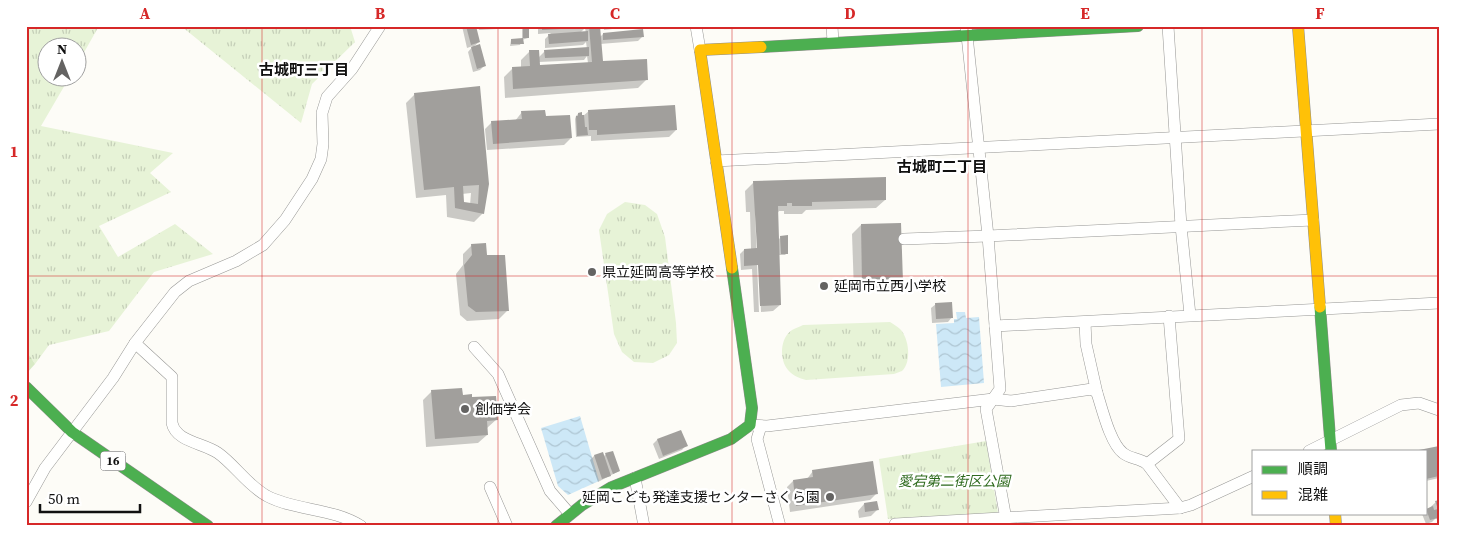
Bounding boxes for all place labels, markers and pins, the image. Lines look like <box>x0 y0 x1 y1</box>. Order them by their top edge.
place label: 県立延岡高等学校 <box>602 262 714 282</box>
marker: 県立延岡高等学校 <box>586 266 598 278</box>
place label: 延岡市立西小学校 <box>834 276 946 296</box>
marker: 延岡市立西小学校 <box>818 280 830 292</box>
place label: 創価学会 <box>475 399 531 419</box>
marker: 創価学会 <box>459 403 471 415</box>
place label: 延岡こども発達支援センターさくら園 <box>582 487 820 507</box>
marker: 延岡こども発達支援センターさくら園 <box>824 491 836 503</box>

